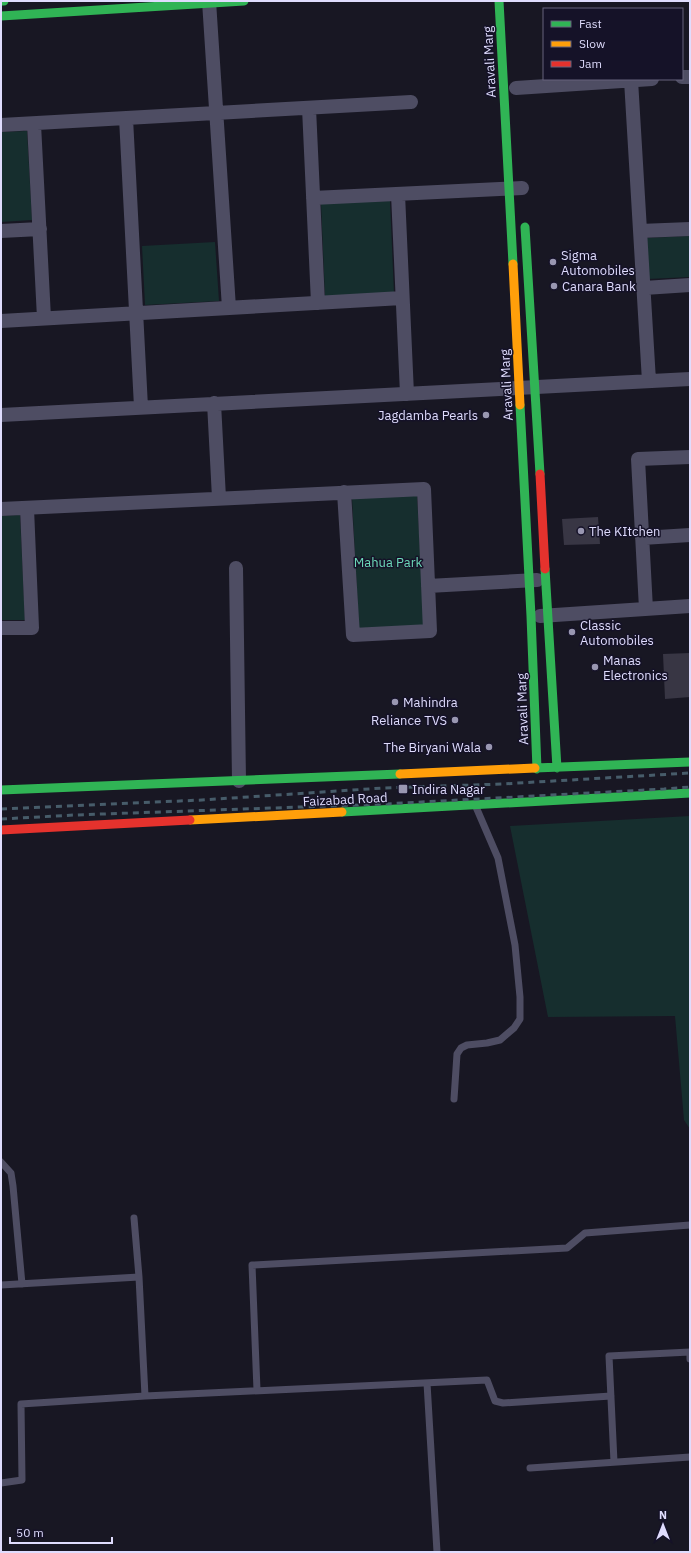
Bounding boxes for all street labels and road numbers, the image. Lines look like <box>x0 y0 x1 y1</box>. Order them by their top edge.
street label: Aravali Marg <box>479 26 500 98</box>
street label: Aravali Marg <box>496 349 517 421</box>
street label: Aravali Marg <box>513 673 532 745</box>
street label: Faizabad Road <box>302 789 388 810</box>

